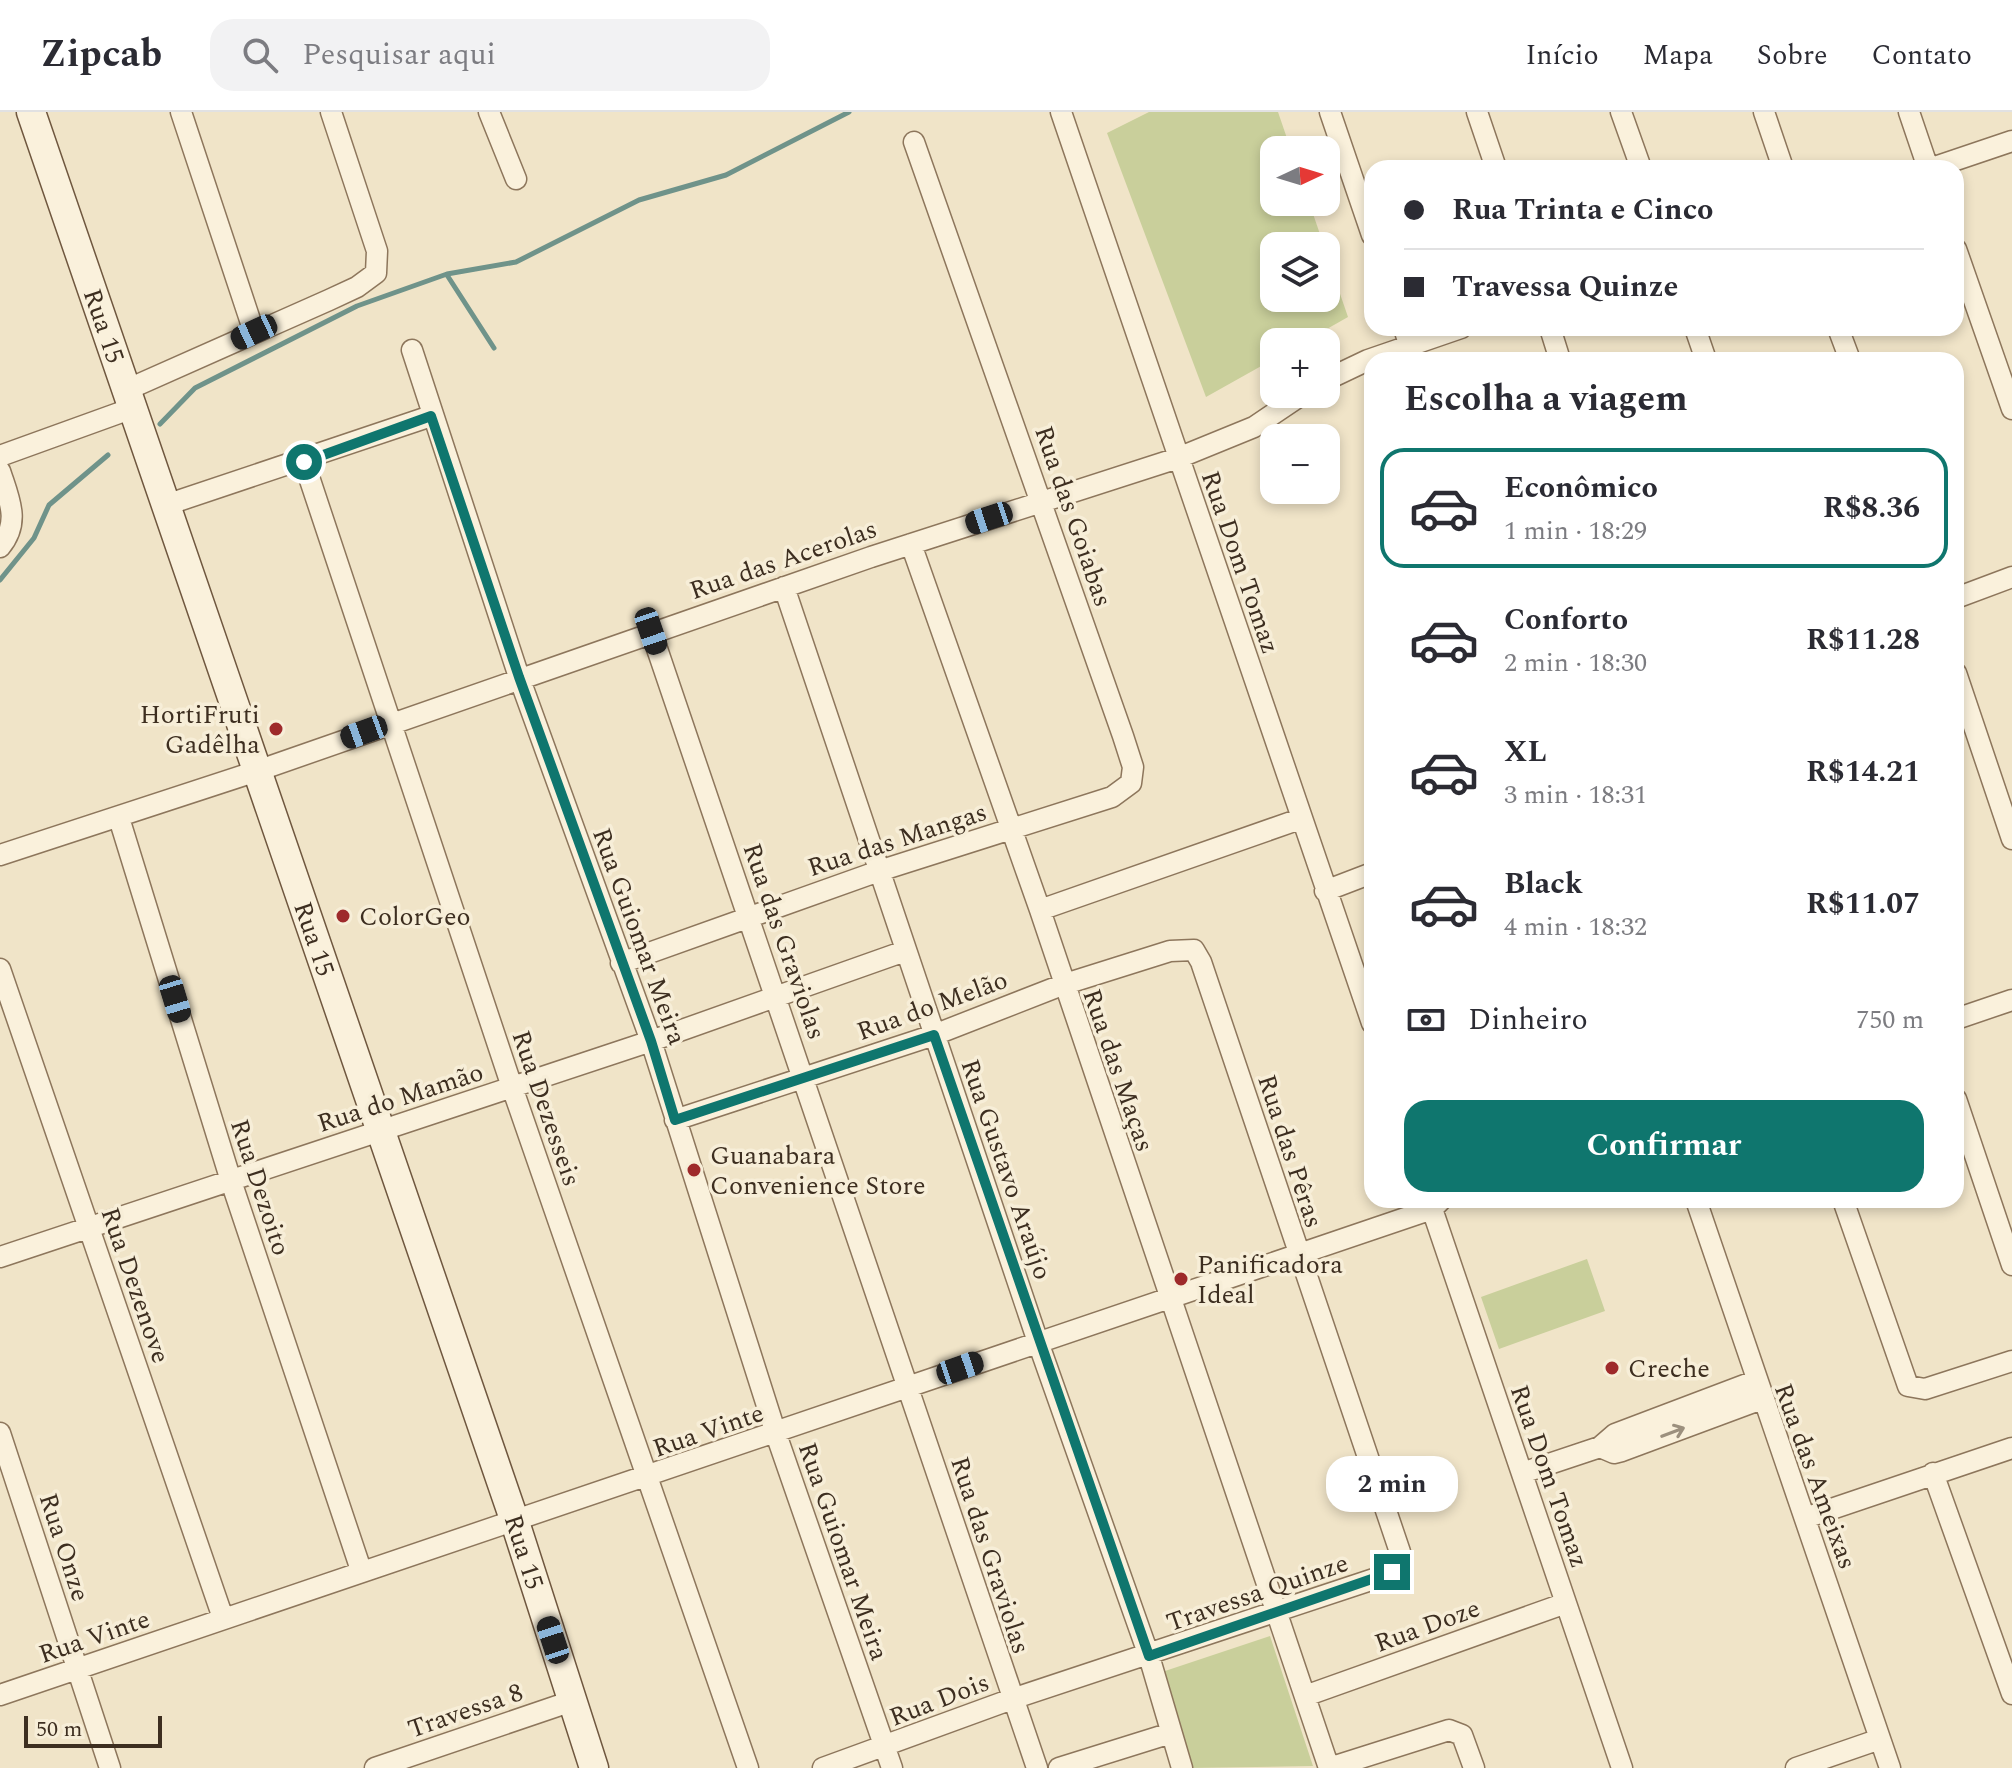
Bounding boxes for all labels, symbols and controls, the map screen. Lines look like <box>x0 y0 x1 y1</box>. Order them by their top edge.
search box <box>210 19 770 91</box>
text: Zipcab <box>40 26 162 84</box>
text: Pesquisar aqui <box>302 32 496 78</box>
icon: search <box>238 33 282 77</box>
text: Início <box>1525 34 1599 77</box>
text: Mapa <box>1643 34 1713 77</box>
text: Sobre <box>1757 34 1828 77</box>
text: Contato <box>1872 34 1972 77</box>
north arrow <box>1260 136 1340 216</box>
map controls <box>1260 136 1340 504</box>
text: Rua Trinta e Cinco <box>1452 187 1713 233</box>
button: layers <box>1260 232 1340 312</box>
text: Travessa Quinze <box>1452 264 1678 310</box>
street label: Rua 15 <box>72 283 135 369</box>
car <box>227 311 281 353</box>
button: + <box>1260 328 1340 408</box>
text: Escolha a viagem <box>1404 372 1688 427</box>
street label: Rua das Goiabas <box>1023 420 1123 612</box>
button: − <box>1260 424 1340 504</box>
route start <box>286 444 322 480</box>
street label: Rua Dom Tomaz <box>1190 465 1290 659</box>
text: Econômico <box>1504 465 1658 511</box>
icon: car <box>1408 472 1480 544</box>
text: R$8.36 <box>1823 485 1920 531</box>
car <box>962 499 1016 537</box>
street label: Rua das Acerolas <box>684 509 882 611</box>
text: 1 min · 18:29 <box>1504 511 1647 551</box>
text: Conforto <box>1504 597 1628 643</box>
car <box>632 604 670 658</box>
icon: car <box>1408 604 1480 676</box>
text: R$11.28 <box>1806 617 1920 663</box>
text: 2 min · 18:30 <box>1504 643 1647 683</box>
place label: HortiFruti Gadêlha <box>140 695 260 765</box>
car <box>337 713 391 751</box>
marker: HortiFruti Gadêlha <box>267 720 285 738</box>
text: XL <box>1504 729 1547 775</box>
icon: car <box>1408 736 1480 808</box>
text: R$14.21 <box>1806 749 1920 795</box>
text: 3 min · 18:31 <box>1504 775 1647 815</box>
street label: Rua das Mangas <box>802 792 992 888</box>
street label: Rua Guiomar Meira <box>581 822 697 1051</box>
street label: Rua das Graviolas <box>732 838 836 1045</box>
text: Black <box>1504 861 1583 907</box>
icon: car <box>1408 868 1480 940</box>
text: R$11.07 <box>1806 881 1920 927</box>
street label: Rua 15 <box>282 896 345 982</box>
place label: ColorGeo <box>359 897 471 937</box>
marker: ColorGeo <box>334 907 352 925</box>
text: 4 min · 18:32 <box>1504 907 1647 947</box>
street label: Rua do Melão <box>851 960 1013 1052</box>
car <box>157 973 193 1025</box>
street label: Rua das Maças <box>1071 983 1165 1157</box>
text: Dinheiro <box>1468 997 1588 1043</box>
icon: cash <box>1404 998 1448 1042</box>
text: 750 m <box>1856 1000 1924 1040</box>
street label: Rua Dezesseis <box>501 1025 591 1192</box>
street label: Rua do Mamão <box>312 1052 489 1144</box>
street label: Rua Gustavo Araújo <box>950 1054 1063 1285</box>
street label: Rua das Pêras <box>1246 1069 1334 1233</box>
button: Confirmar <box>1404 1100 1924 1192</box>
street label: Rua Dezoito <box>219 1114 301 1261</box>
place label: Guanabara Convenience Store <box>710 1136 925 1206</box>
marker: Guanabara Convenience Store <box>685 1161 703 1179</box>
street label: Rua Dezenove <box>90 1202 180 1369</box>
place label: Panificadora Ideal <box>1197 1245 1343 1315</box>
marker: Panificadora Ideal <box>1172 1270 1190 1288</box>
car <box>933 1349 987 1387</box>
place label: Creche <box>1628 1349 1710 1389</box>
marker: Creche <box>1603 1359 1621 1377</box>
street label: Rua das Ameixas <box>1763 1378 1867 1575</box>
street label: Rua Dom Tomaz <box>1499 1379 1599 1573</box>
street label: Rua Vinte <box>647 1393 769 1469</box>
one-way arrow <box>1660 1424 1685 1438</box>
street label: Rua Guiomar Meira <box>787 1437 899 1666</box>
street label: Rua das Graviolas <box>939 1451 1041 1659</box>
callout: 2 min <box>1326 1456 1458 1512</box>
text: 2 min <box>1357 1464 1427 1504</box>
street label: Rua Onze <box>28 1488 100 1607</box>
street label: Rua 15 <box>493 1509 554 1595</box>
street label: Travessa Quinze <box>1161 1543 1354 1643</box>
route end <box>1374 1554 1410 1590</box>
street label: Rua Doze <box>1369 1588 1486 1664</box>
street label: Rua Vinte <box>33 1599 155 1675</box>
car <box>534 1613 572 1667</box>
street label: Rua Dois <box>883 1663 995 1737</box>
street label: Travessa 8 <box>402 1673 528 1749</box>
scale bar <box>24 1712 162 1748</box>
text: 50 m <box>36 1713 82 1746</box>

